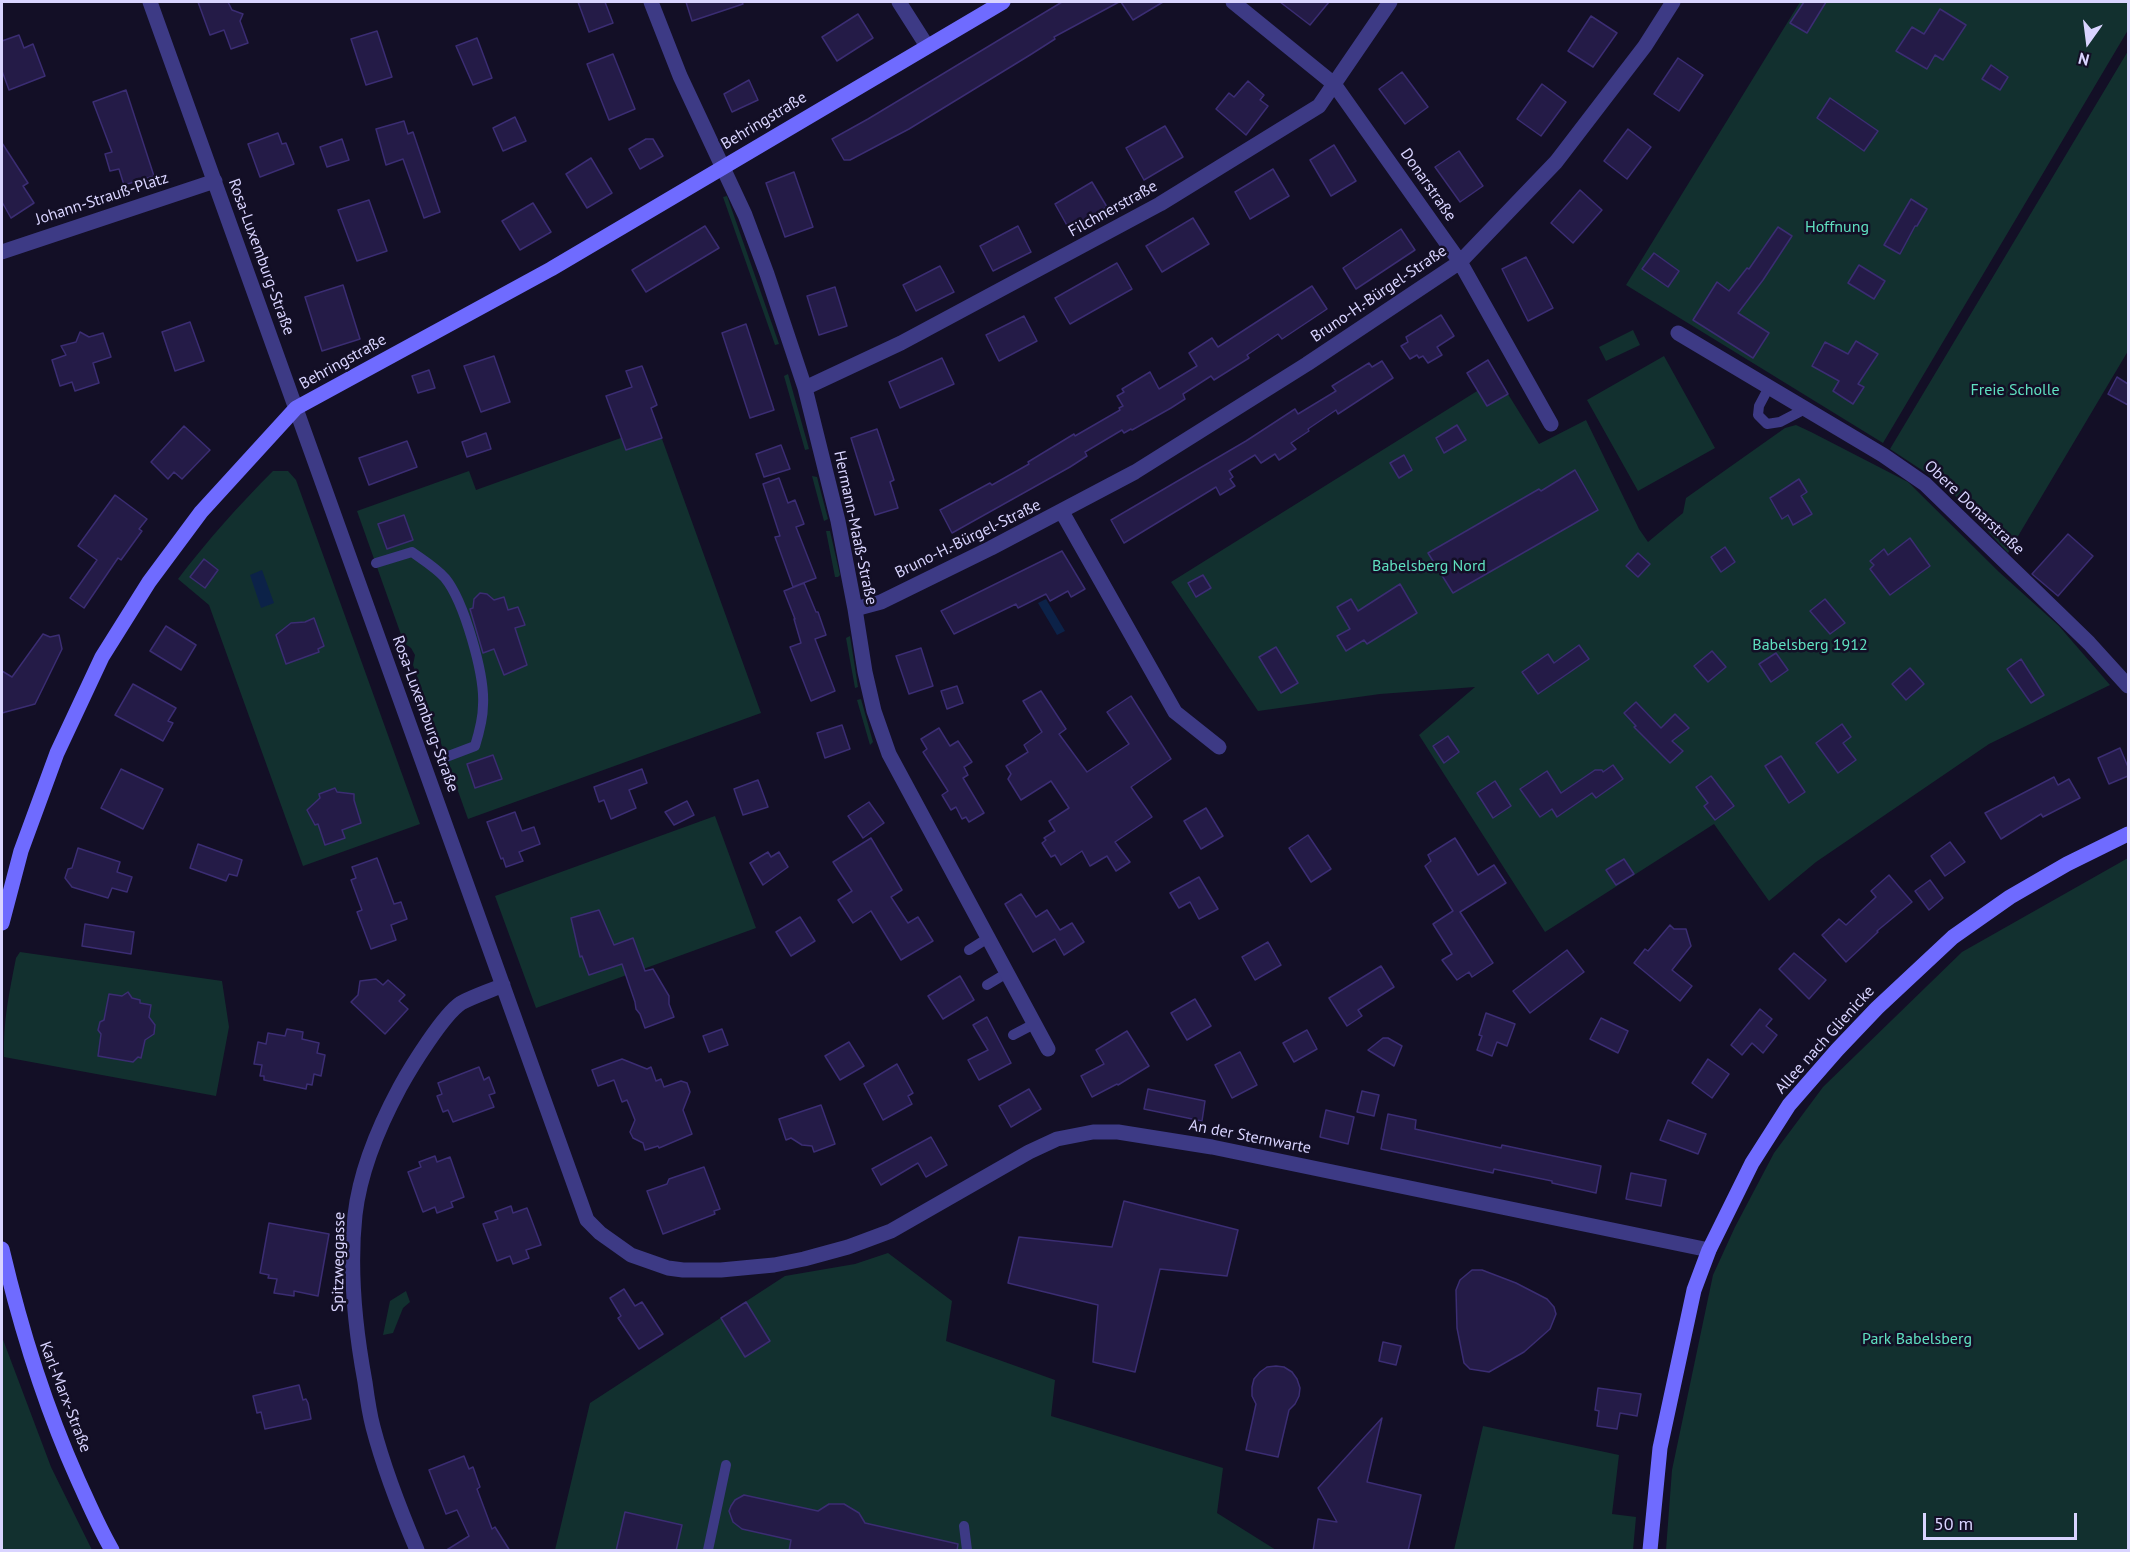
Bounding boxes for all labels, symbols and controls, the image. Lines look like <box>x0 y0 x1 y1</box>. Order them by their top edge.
north arrow <box>2058 12 2118 72</box>
text: N <box>2076 48 2091 70</box>
street label: Behringstraße <box>718 88 810 154</box>
street label: Donarstraße <box>1396 145 1460 225</box>
street label: Johann-Strauß-Platz <box>33 168 171 230</box>
street label: Rosa-Luxemburg-Straße <box>224 176 298 338</box>
street label: Filchnerstraße <box>1065 177 1161 241</box>
park label: Hoffnung <box>1805 217 1869 237</box>
street label: Bruno-H.-Bürgel-Straße <box>1307 241 1451 347</box>
street label: Behringstraße <box>296 330 390 394</box>
park label: Freie Scholle <box>1970 380 2060 400</box>
street label: Hermann-Maaß-Straße <box>829 449 881 607</box>
street label: Obere Donarstraße <box>1920 457 2028 559</box>
street label: Bruno-H.-Bürgel-Straße <box>892 495 1044 583</box>
park label: Babelsberg Nord <box>1372 556 1486 576</box>
street label: Rosa-Luxemburg-Straße <box>388 633 462 795</box>
park label: Babelsberg 1912 <box>1752 635 1868 655</box>
street label: Allee nach Glienicke <box>1771 982 1879 1098</box>
street label: An der Sternwarte <box>1187 1116 1313 1158</box>
street label: Spitzweggasse <box>329 1212 349 1312</box>
park label: Park Babelsberg <box>1862 1329 1972 1349</box>
street label: Karl-Marx-Straße <box>35 1339 95 1455</box>
scale bar <box>1926 1501 2080 1539</box>
text: 50 m <box>1934 1512 1973 1535</box>

